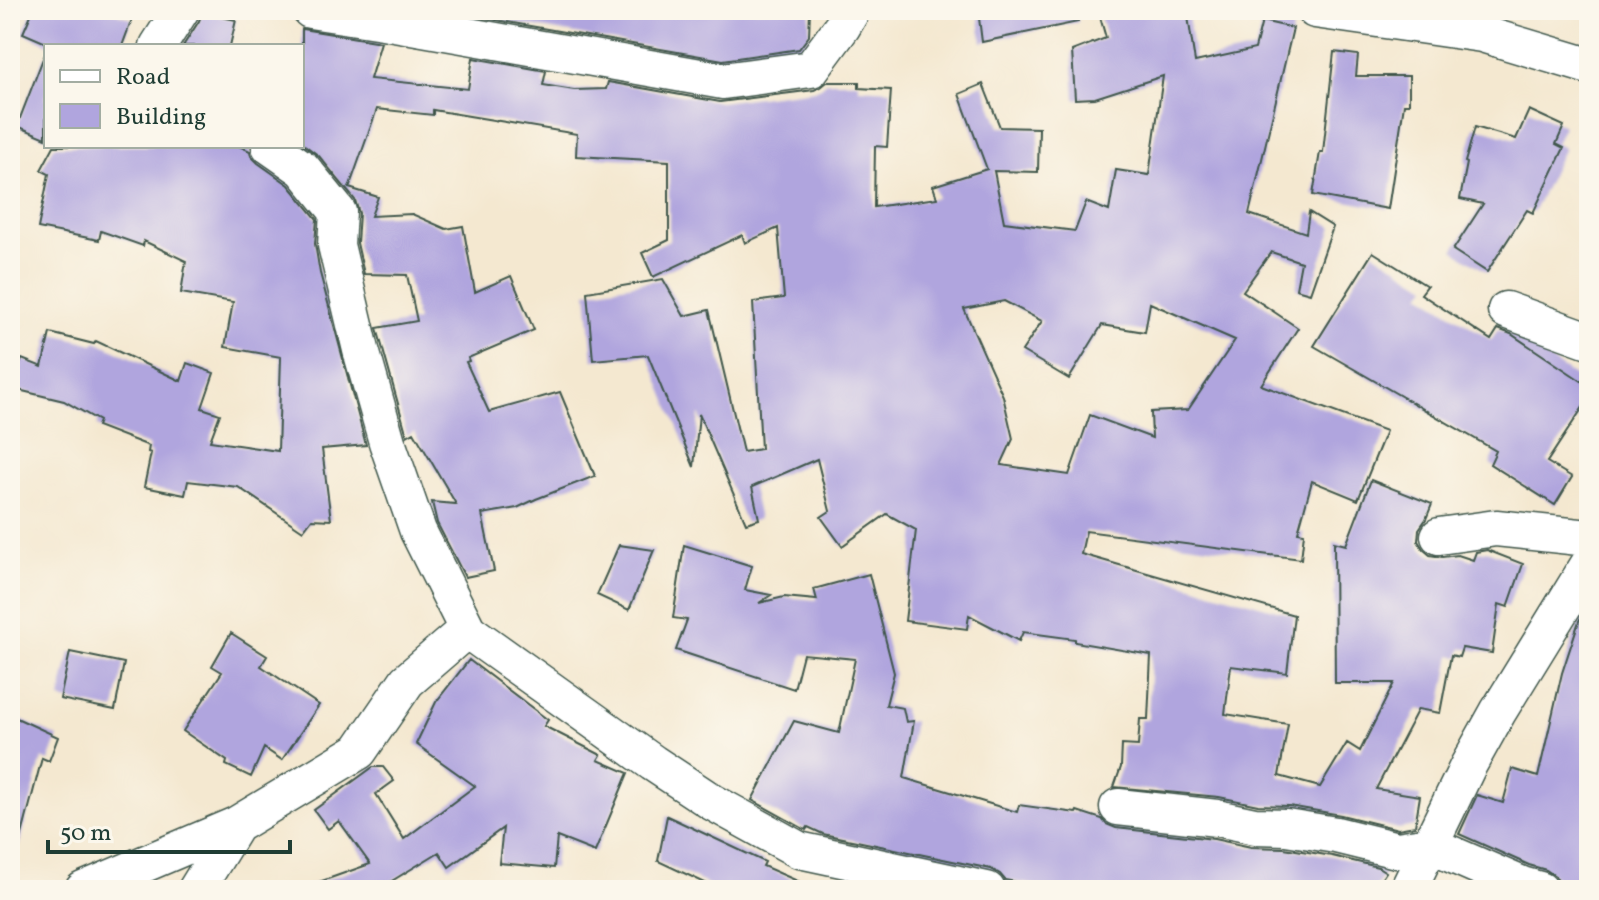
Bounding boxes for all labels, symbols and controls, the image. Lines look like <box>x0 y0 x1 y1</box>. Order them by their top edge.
legend <box>44 44 304 148</box>
text: Road <box>116 61 170 95</box>
text: Building <box>116 101 206 135</box>
scale bar <box>48 804 290 854</box>
text: 50 m <box>60 817 112 851</box>

